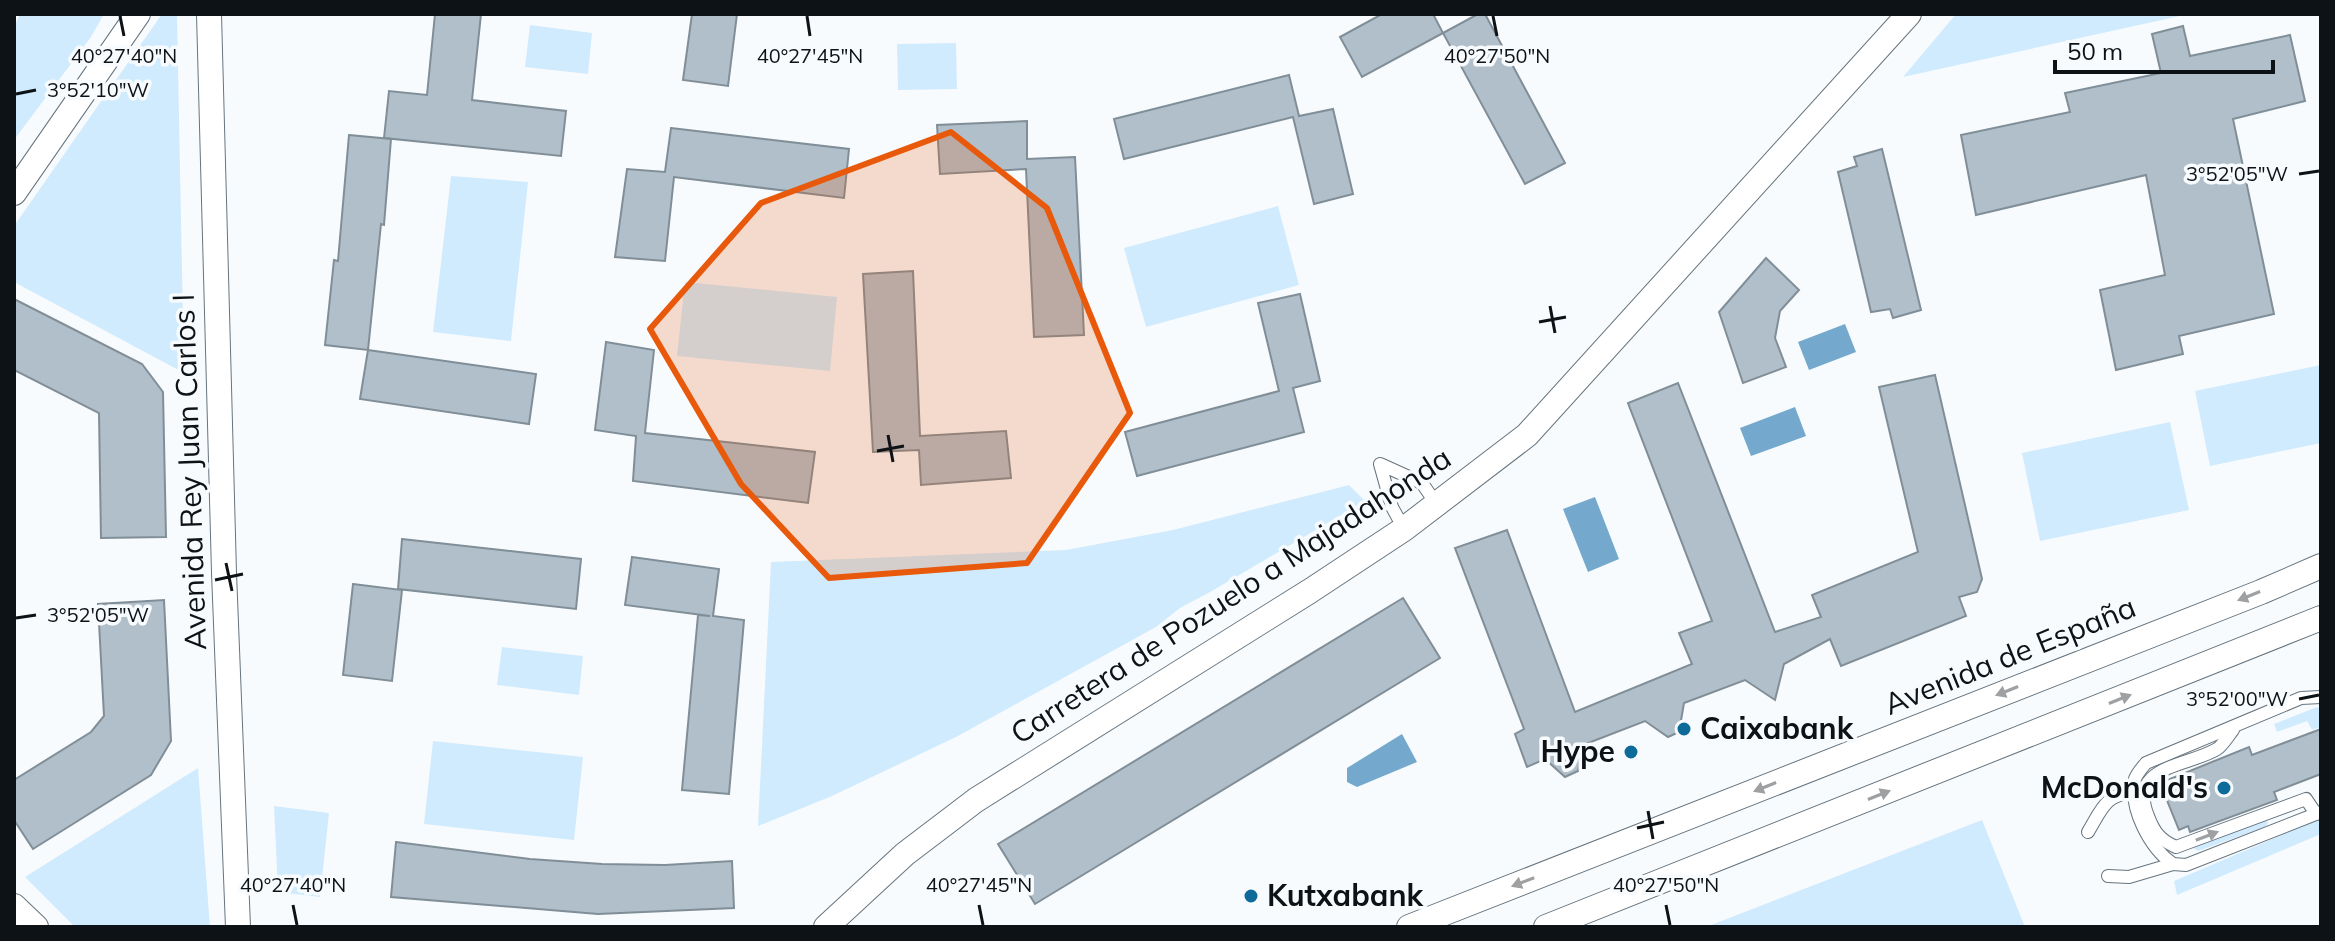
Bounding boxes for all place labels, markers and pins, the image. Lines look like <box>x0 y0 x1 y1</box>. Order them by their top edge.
place label: Caixabank <box>1700 709 1855 747</box>
marker: Caixabank <box>1675 720 1693 738</box>
place label: Hype <box>1540 732 1615 770</box>
marker: Hype <box>1622 743 1640 761</box>
place label: McDonald's <box>2041 768 2208 806</box>
marker: McDonald's <box>2215 779 2233 797</box>
place label: Kutxabank <box>1267 876 1424 914</box>
marker: Kutxabank <box>1242 887 1260 905</box>

